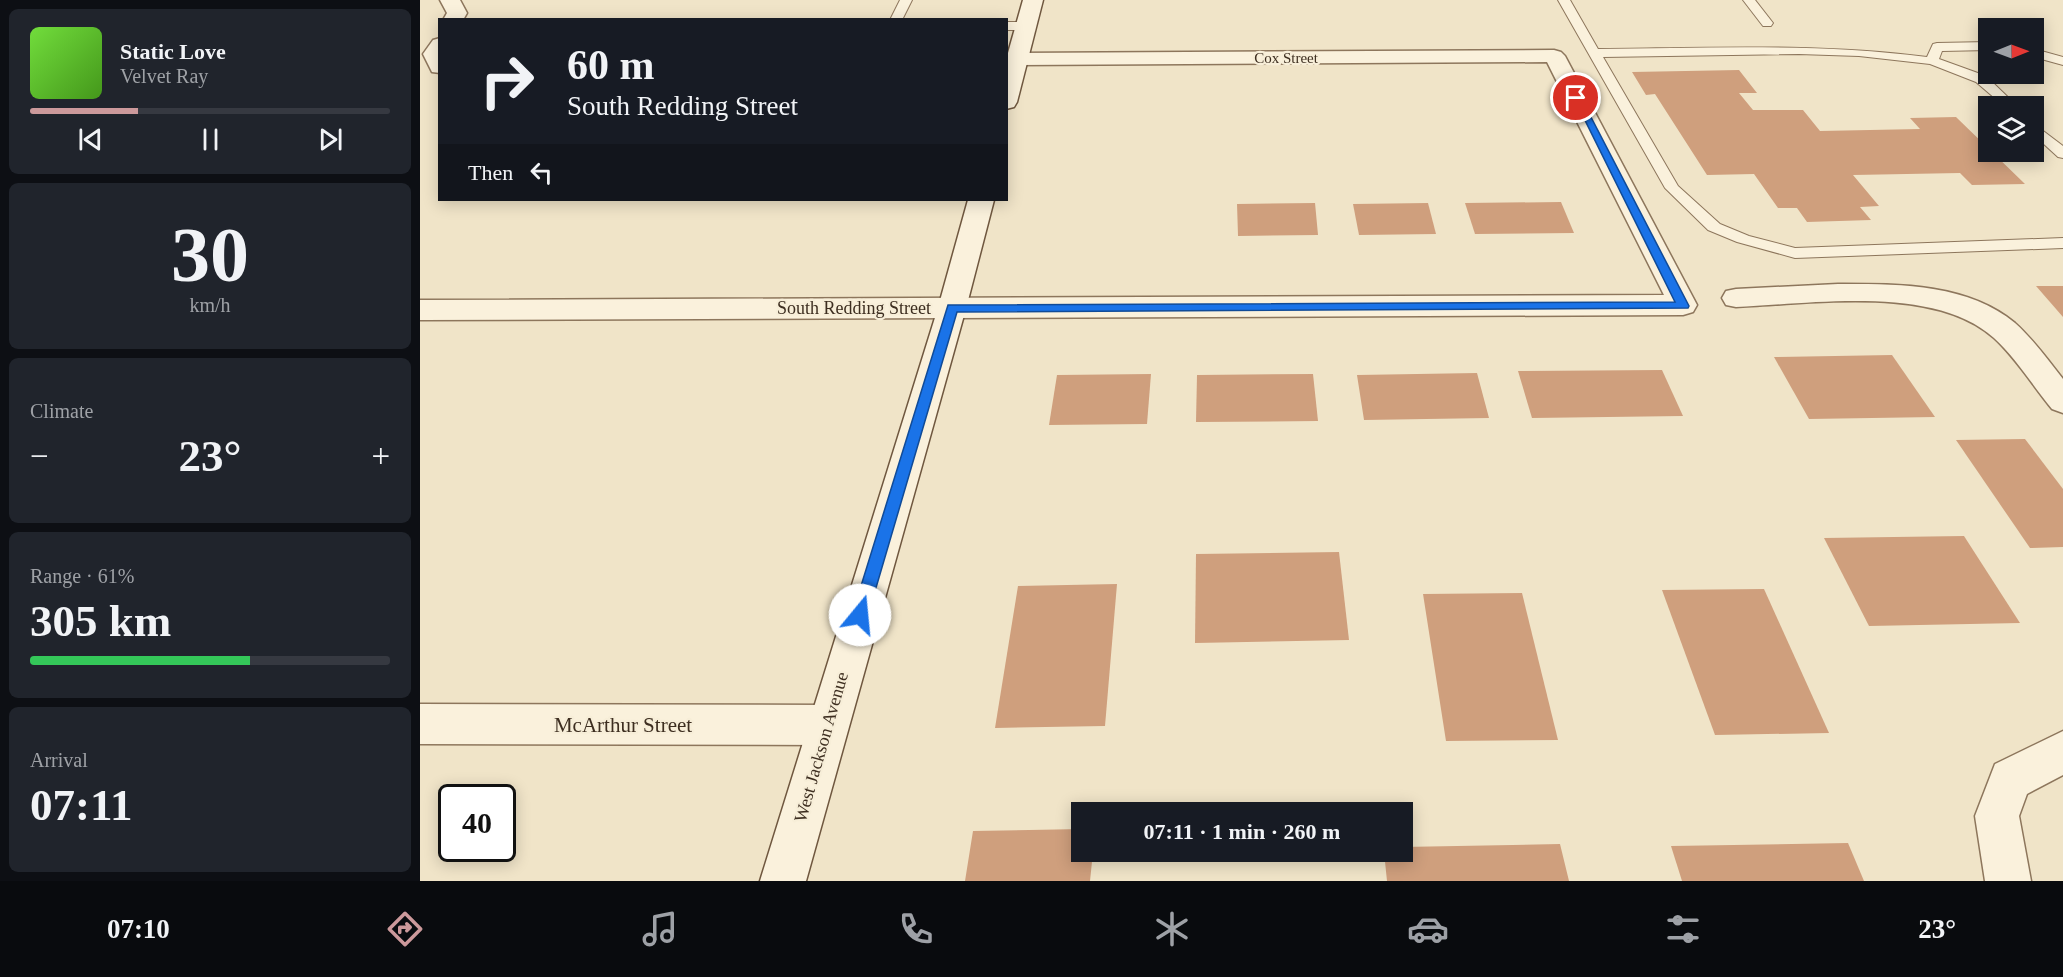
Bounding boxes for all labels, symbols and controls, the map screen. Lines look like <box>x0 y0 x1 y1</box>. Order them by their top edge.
north arrow <box>1978 18 2044 84</box>
map controls <box>1978 18 2044 162</box>
text: Static Love <box>120 39 226 64</box>
icon: right <box>468 42 546 120</box>
text: 60 m <box>567 42 655 88</box>
street label: Cox Street <box>1254 50 1319 66</box>
text: Velvet Ray <box>120 65 208 87</box>
pin <box>1550 72 1601 123</box>
icon: arrive <box>1559 81 1592 114</box>
text: South Redding Street <box>567 91 798 121</box>
button: layers <box>1978 96 2044 162</box>
icon: previous <box>74 123 107 156</box>
icon: pause <box>194 123 227 156</box>
icon: next <box>314 123 347 156</box>
icon: left <box>525 156 558 189</box>
text: Then <box>468 160 513 185</box>
text: 30 <box>171 211 249 298</box>
text: km/h <box>189 294 231 316</box>
street label: South Redding Street <box>777 298 931 318</box>
text: Climate <box>30 400 93 422</box>
text: 23° <box>179 431 242 481</box>
text: − <box>30 438 49 474</box>
text: + <box>371 438 390 474</box>
text: Range · 61% <box>30 565 134 587</box>
position arrow <box>828 583 892 647</box>
text: 305 km <box>30 596 171 646</box>
street label: West Jackson Avenue <box>790 670 852 824</box>
street label: McArthur Street <box>554 713 692 737</box>
text: Arrival <box>30 749 88 771</box>
text: 07:11 <box>30 780 133 830</box>
speed limit sign: 40 <box>438 784 516 862</box>
text: 07:11 · 1 min · 260 m <box>1144 819 1340 844</box>
icon: directions <box>384 908 426 950</box>
icon: music <box>639 908 681 950</box>
icon: phone <box>895 908 937 950</box>
icon: climate <box>1151 908 1193 950</box>
icon: car <box>1407 908 1449 950</box>
icon: filters <box>1662 908 1704 950</box>
text: 07:10 <box>107 914 170 944</box>
text: 23° <box>1918 914 1956 944</box>

